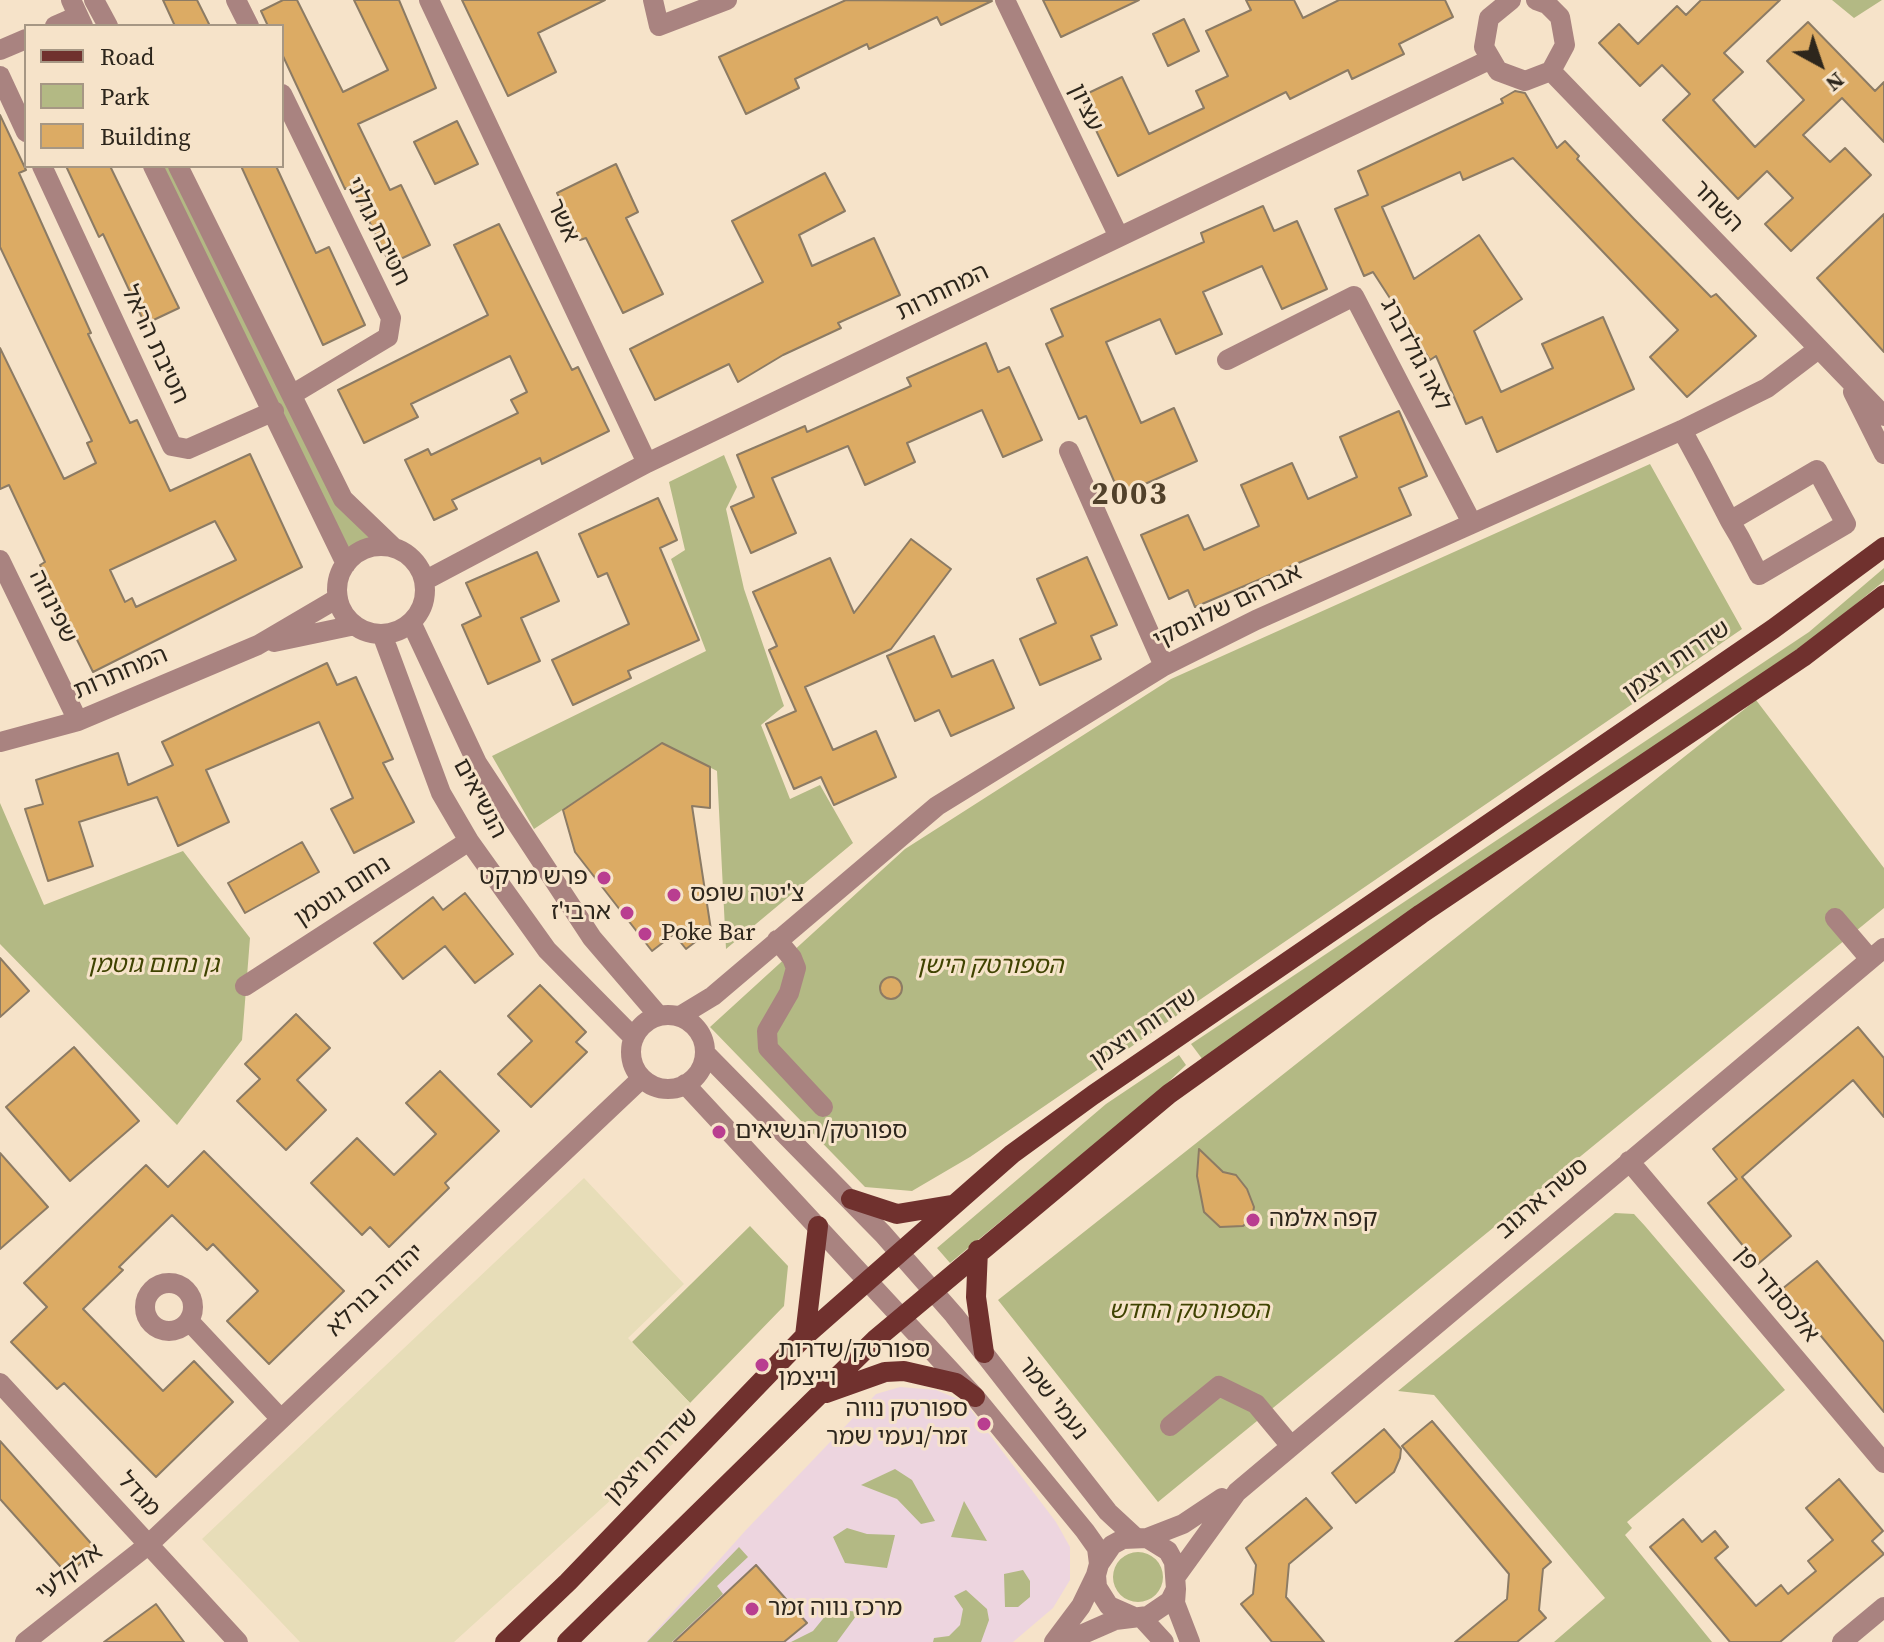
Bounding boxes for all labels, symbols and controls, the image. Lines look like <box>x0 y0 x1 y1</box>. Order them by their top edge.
legend <box>24 24 284 168</box>
north arrow <box>1780 24 1860 104</box>
text: Road <box>100 40 154 73</box>
text: N <box>1820 66 1851 99</box>
text: Park <box>100 80 149 113</box>
street label: עציון <box>1062 80 1108 136</box>
text: Building <box>100 120 191 153</box>
street label: חטיבת גולני <box>338 173 416 291</box>
street label: השחר <box>1685 175 1749 239</box>
street label: אשר <box>540 195 584 247</box>
street label: המחתרות <box>892 258 994 328</box>
street label: חטיבת הראל <box>114 281 194 409</box>
street label: לאה גולדברג <box>1373 294 1457 416</box>
district label: 2003 <box>1091 477 1169 515</box>
street label: אברהם שלונסקי <box>1149 559 1307 655</box>
street label: שפינוזה <box>22 566 82 648</box>
street label: שדרות ויצמן <box>1618 615 1736 707</box>
street label: המחתרות <box>70 641 172 707</box>
street label: הנשיאים <box>446 754 512 844</box>
street label: נחום גוטמן <box>290 850 396 934</box>
place label: פרש מרקט <box>479 864 588 892</box>
marker: פרש מרקט <box>595 869 613 887</box>
place label: צ'יטה שופס <box>690 881 804 909</box>
marker: צ'יטה שופס <box>665 886 683 904</box>
place label: ארבי'ז <box>551 899 611 927</box>
marker: ארבי'ז <box>618 904 636 922</box>
place label: Poke Bar <box>661 920 755 948</box>
marker: Poke Bar <box>636 925 654 943</box>
park label: גן נחום גוטמן <box>87 952 219 980</box>
park label: הספורטק הישן <box>917 953 1063 981</box>
street label: שדרות ויצמן <box>1085 983 1203 1075</box>
place label: ספורטק/הנשיאים <box>735 1118 908 1146</box>
marker: ספורטק/הנשיאים <box>710 1123 728 1141</box>
street label: סשה ארגוב <box>1491 1152 1595 1246</box>
place label: קפה אלמה <box>1269 1206 1378 1234</box>
marker: קפה אלמה <box>1244 1211 1262 1229</box>
street label: יהודה בורלא <box>321 1239 431 1343</box>
street label: אלכסנדר פן <box>1728 1241 1824 1349</box>
park label: הספורטק החדש <box>1109 1298 1269 1326</box>
place label: ספורטק/שדרות וייצמן <box>778 1337 930 1393</box>
street label: נעמי שמר <box>1011 1352 1093 1446</box>
marker: ספורטק/שדרות וייצמן <box>753 1356 771 1374</box>
place label: ספורטק נווה זמר/נעמי שמר <box>826 1396 968 1452</box>
street label: שדרות ויצמן <box>599 1403 705 1511</box>
marker: ספורטק נווה זמר/נעמי שמר <box>975 1415 993 1433</box>
street label: מגדל <box>110 1467 166 1523</box>
street label: אלקלעי <box>31 1538 109 1608</box>
place label: מרכז נווה זמר <box>768 1595 902 1623</box>
marker: מרכז נווה זמר <box>743 1600 761 1618</box>

